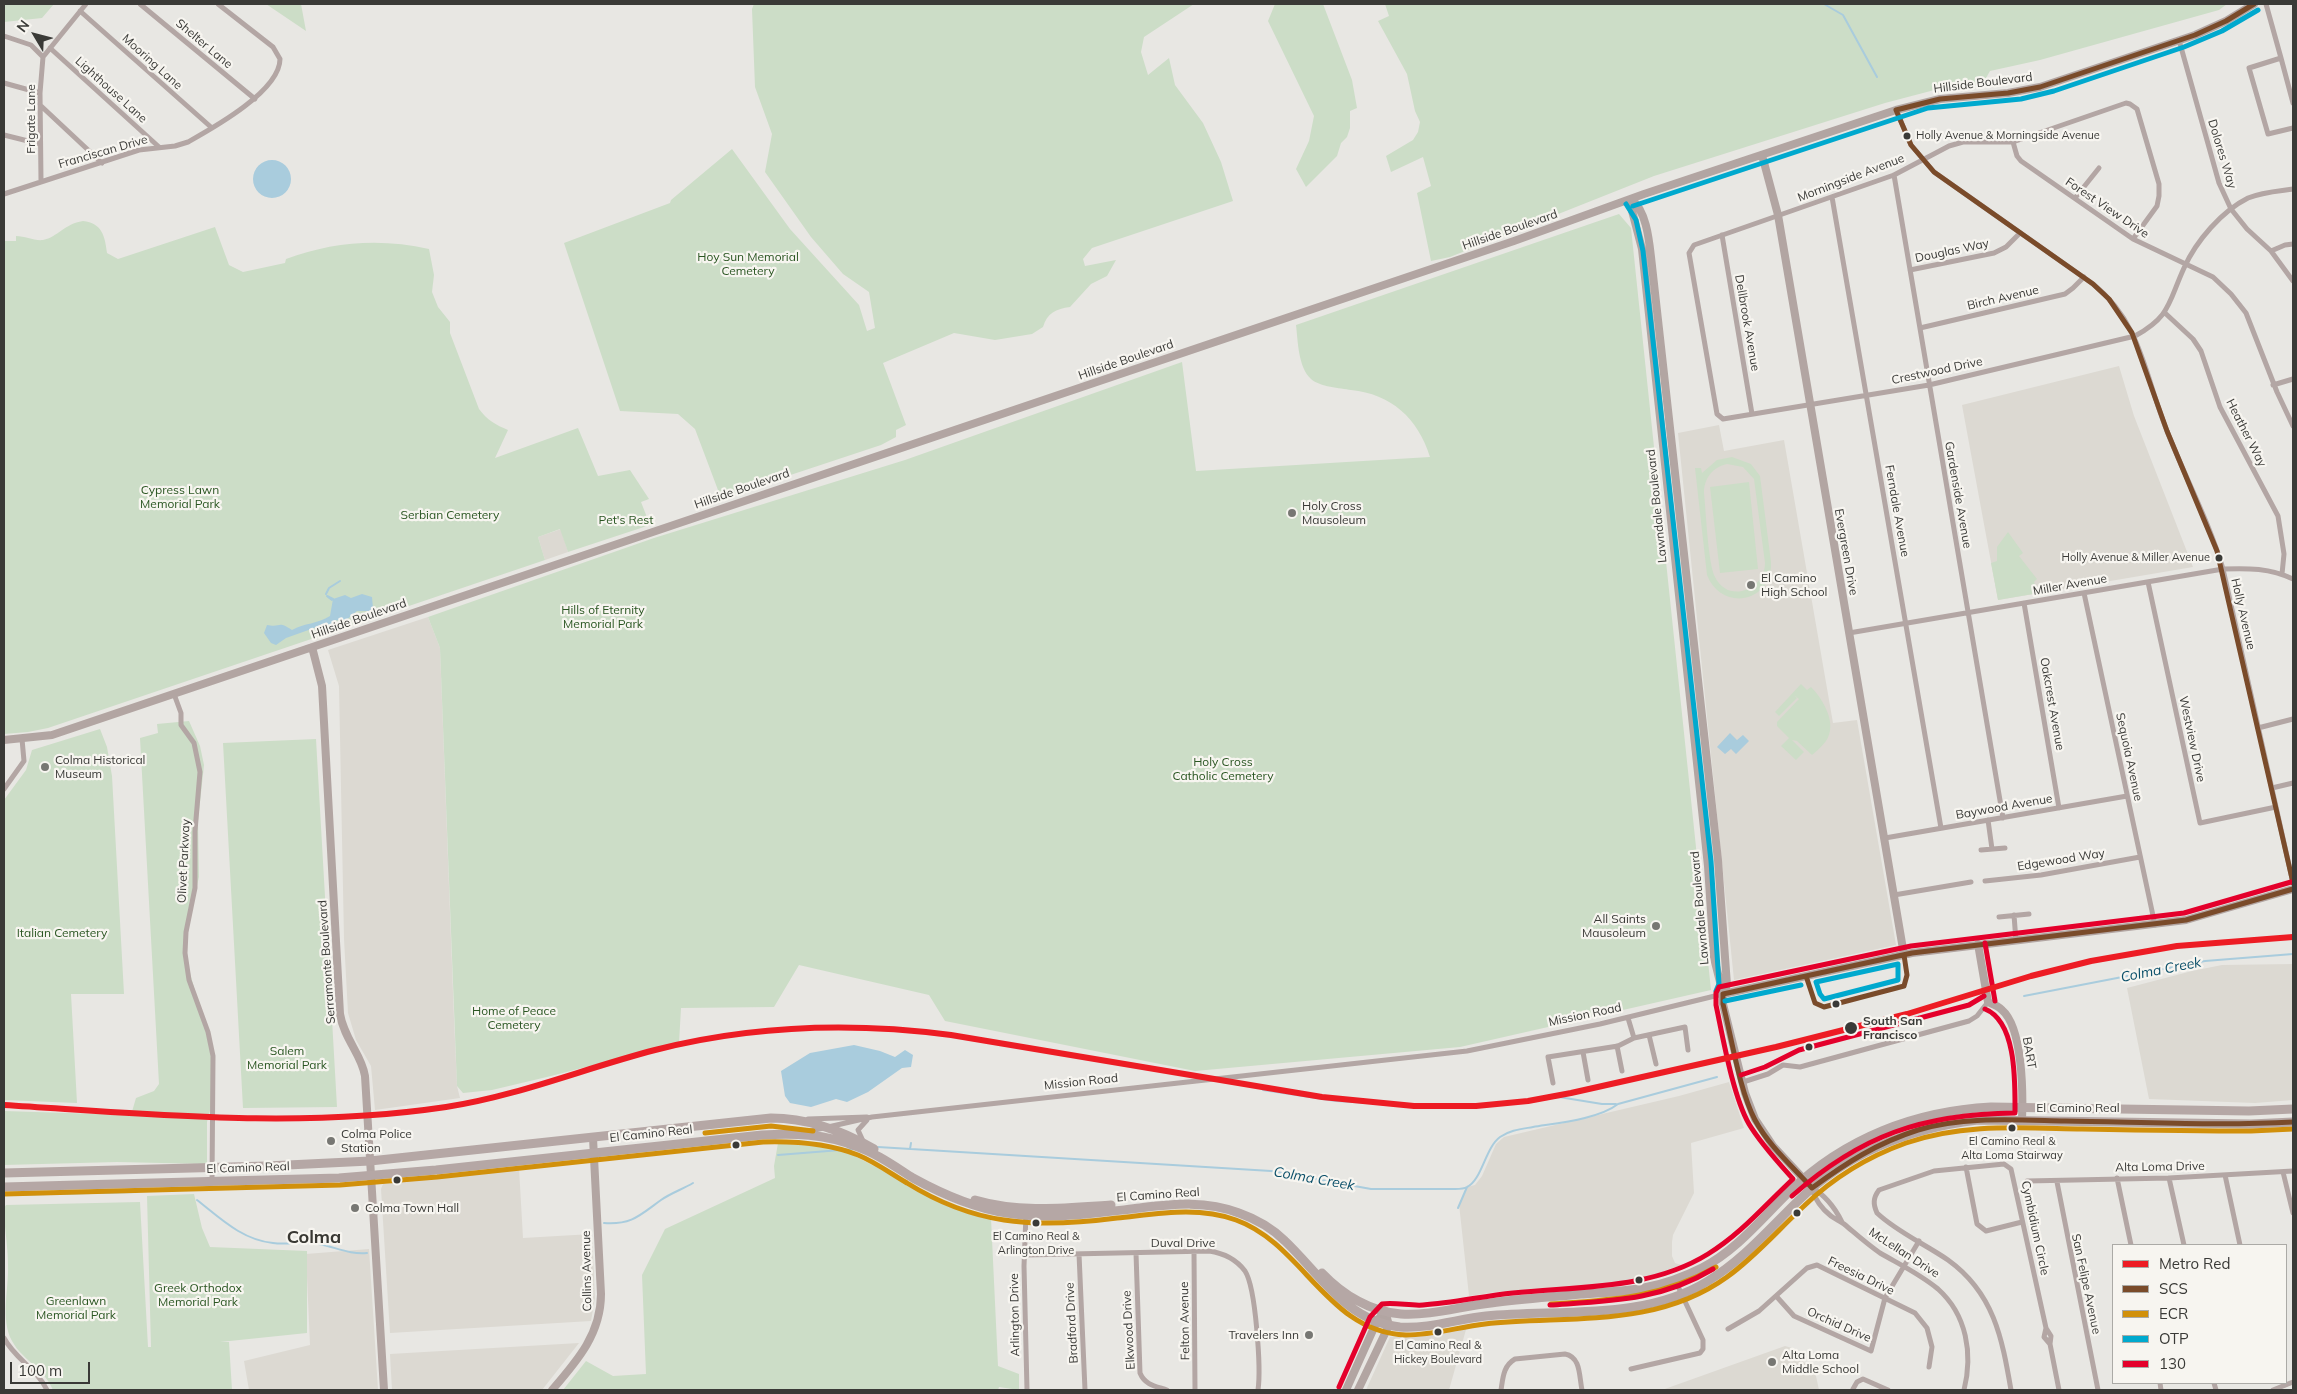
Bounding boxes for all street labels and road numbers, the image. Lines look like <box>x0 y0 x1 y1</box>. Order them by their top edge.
street label: Shelter Lane <box>173 16 235 72</box>
street label: Mooring Lane <box>119 31 185 93</box>
street label: Lighthouse Lane <box>72 54 150 126</box>
street label: Hillside Boulevard <box>1933 70 2033 96</box>
street label: Frigate Lane <box>24 84 38 154</box>
street label: Dolores Way <box>2205 118 2239 190</box>
street label: Franciscan Drive <box>57 132 149 172</box>
street label: Morningside Avenue <box>1796 151 1906 205</box>
street label: Forest View Drive <box>2063 175 2151 241</box>
street label: Hillside Boulevard <box>1461 207 1559 253</box>
street label: Douglas Way <box>1914 236 1990 266</box>
street label: Dellbrook Avenue <box>1731 274 1763 372</box>
street label: Birch Avenue <box>1966 283 2040 313</box>
street label: Hillside Boulevard <box>1077 337 1175 383</box>
street label: Crestwood Drive <box>1890 354 1984 388</box>
street label: Heather Way <box>2223 397 2269 469</box>
street label: Gardenside Avenue <box>1941 440 1975 550</box>
street label: Lawndale Boulevard <box>1644 448 1670 564</box>
street label: Ferndale Avenue <box>1882 464 1912 558</box>
street label: Hillside Boulevard <box>693 466 791 512</box>
street label: Evergreen Drive <box>1831 508 1861 596</box>
street label: Miller Avenue <box>2032 571 2108 599</box>
street label: Holly Avenue <box>2228 577 2258 651</box>
street label: Hillside Boulevard <box>310 596 408 642</box>
street label: Oakcrest Avenue <box>2037 656 2067 752</box>
street label: Westview Drive <box>2176 695 2208 783</box>
street label: Sequoia Avenue <box>2113 712 2145 802</box>
street label: Baywood Avenue <box>1955 791 2053 823</box>
street label: Olivet Parkway <box>175 819 193 903</box>
street label: Edgewood Way <box>2016 846 2106 874</box>
street label: Lawndale Boulevard <box>1688 850 1712 966</box>
street label: Serramonte Boulevard <box>315 900 339 1024</box>
street label: Mission Road <box>1547 1000 1623 1030</box>
street label: BART <box>2019 1036 2039 1070</box>
street label: Mission Road <box>1043 1071 1119 1093</box>
street label: El Camino Real <box>2036 1101 2120 1115</box>
street label: El Camino Real <box>609 1122 693 1146</box>
street label: El Camino Real <box>206 1159 290 1177</box>
street label: Alta Loma Drive <box>2115 1159 2205 1175</box>
street label: Cymbidium Circle <box>2018 1179 2052 1277</box>
street label: El Camino Real <box>1116 1185 1200 1205</box>
street label: McLellan Drive <box>1866 1225 1942 1281</box>
street label: Collins Avenue <box>579 1230 595 1312</box>
street label: San Felipe Avenue <box>2068 1232 2104 1336</box>
street label: Duval Drive <box>1151 1236 1215 1250</box>
street label: Freesia Drive <box>1825 1254 1897 1298</box>
street label: Arlington Drive <box>1007 1273 1023 1357</box>
street label: Felton Avenue <box>1177 1281 1193 1361</box>
street label: Bradford Drive <box>1063 1282 1081 1364</box>
street label: Elkwood Drive <box>1120 1290 1138 1370</box>
street label: Orchid Drive <box>1805 1304 1873 1346</box>

